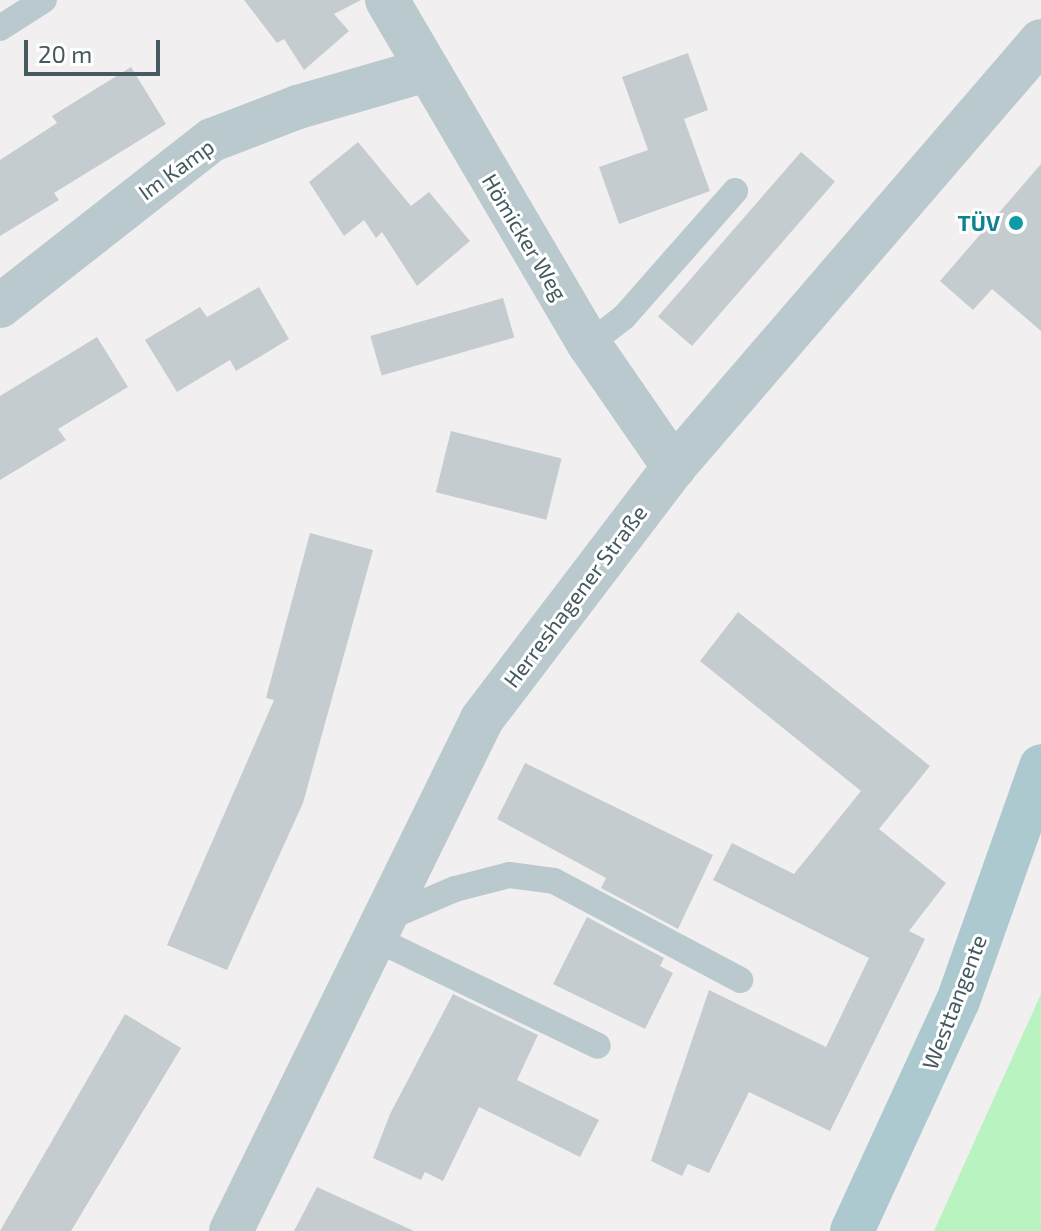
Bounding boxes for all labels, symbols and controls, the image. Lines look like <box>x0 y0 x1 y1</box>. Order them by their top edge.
scale bar <box>28 24 164 74</box>
text: 20 m <box>38 39 92 68</box>
street label: Im Kamp <box>133 133 219 205</box>
street label: Hömicker Weg <box>477 169 573 305</box>
place label: TÜV <box>958 210 1000 236</box>
marker: TÜV <box>1007 214 1025 232</box>
street label: Herreshagener Straße <box>498 499 652 693</box>
street label: Westtangente <box>916 931 992 1073</box>

